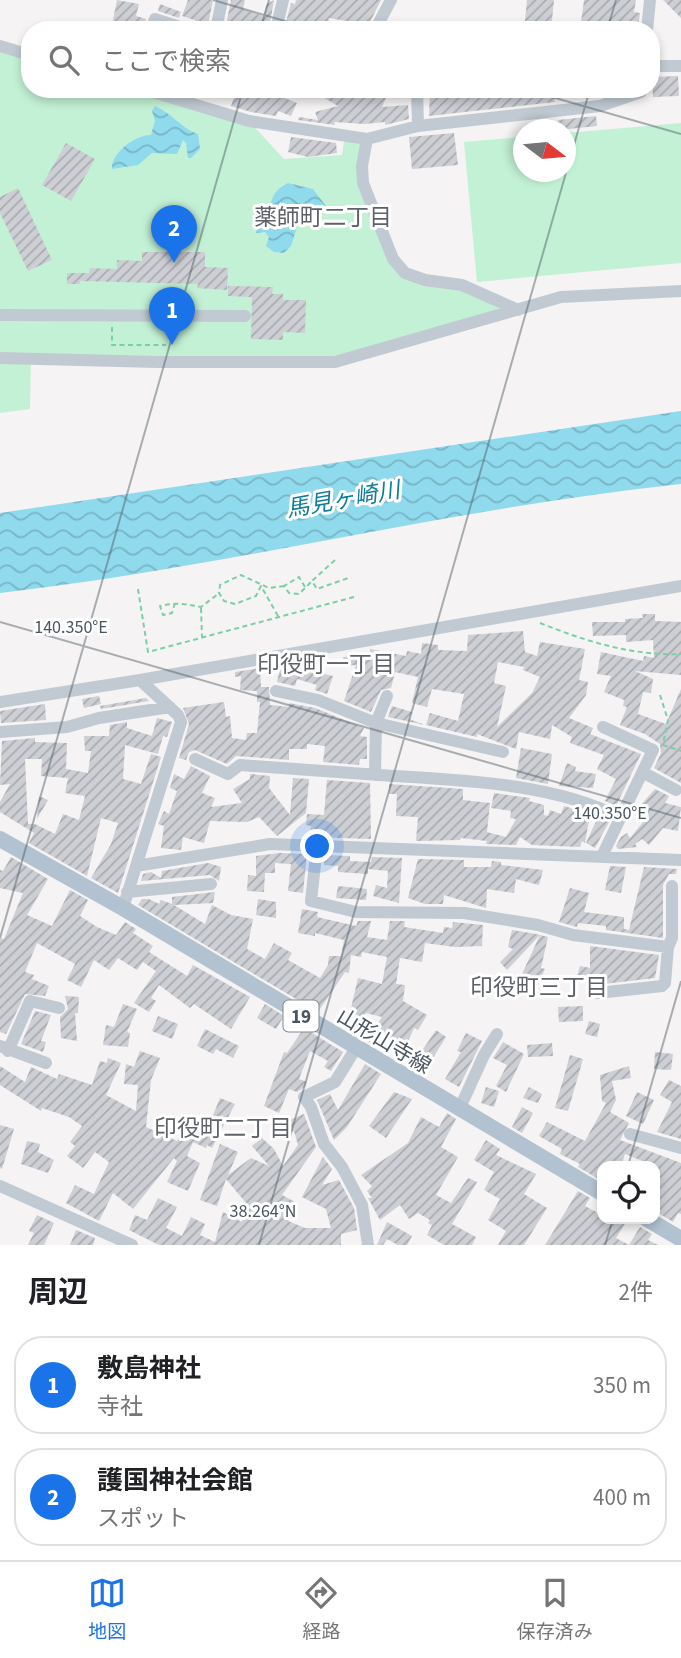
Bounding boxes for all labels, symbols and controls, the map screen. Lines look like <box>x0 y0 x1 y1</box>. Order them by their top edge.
search box <box>21 21 660 98</box>
icon: search <box>45 41 83 79</box>
text: ここで検索 <box>101 43 231 80</box>
north arrow <box>513 119 576 182</box>
district label: 薬師町二丁目 <box>254 201 392 234</box>
pin: 2 <box>151 205 197 263</box>
pin: 1 <box>149 287 195 345</box>
water label: 馬見ヶ崎川 <box>284 473 406 526</box>
text: 140.350°E <box>34 615 108 640</box>
district label: 印役町一丁目 <box>257 648 395 681</box>
text: 140.350°E <box>573 801 647 826</box>
your location <box>300 829 334 863</box>
district label: 印役町三丁目 <box>470 971 608 1004</box>
road number: 19 <box>284 1000 318 1032</box>
street label: 山形山寺線 <box>331 1001 437 1081</box>
district label: 印役町二丁目 <box>154 1112 292 1145</box>
map controls <box>597 1161 660 1224</box>
button: locate <box>597 1161 660 1224</box>
text: 38.264°N <box>230 1199 296 1224</box>
text: 周辺 <box>28 1271 88 1314</box>
text: 2件 <box>619 1276 653 1309</box>
text: 敷島神社 <box>97 1350 201 1387</box>
text: 1 <box>47 1369 59 1402</box>
text: 350 m <box>593 1369 651 1402</box>
text: 寺社 <box>97 1390 143 1423</box>
text: 護国神社会館 <box>97 1462 253 1499</box>
text: 2 <box>47 1481 59 1514</box>
text: 400 m <box>593 1481 651 1514</box>
text: スポット <box>97 1502 189 1535</box>
tab: 地図 <box>88 1574 126 1646</box>
tab: 経路 <box>302 1574 341 1646</box>
tab: 保存済み <box>517 1574 593 1646</box>

